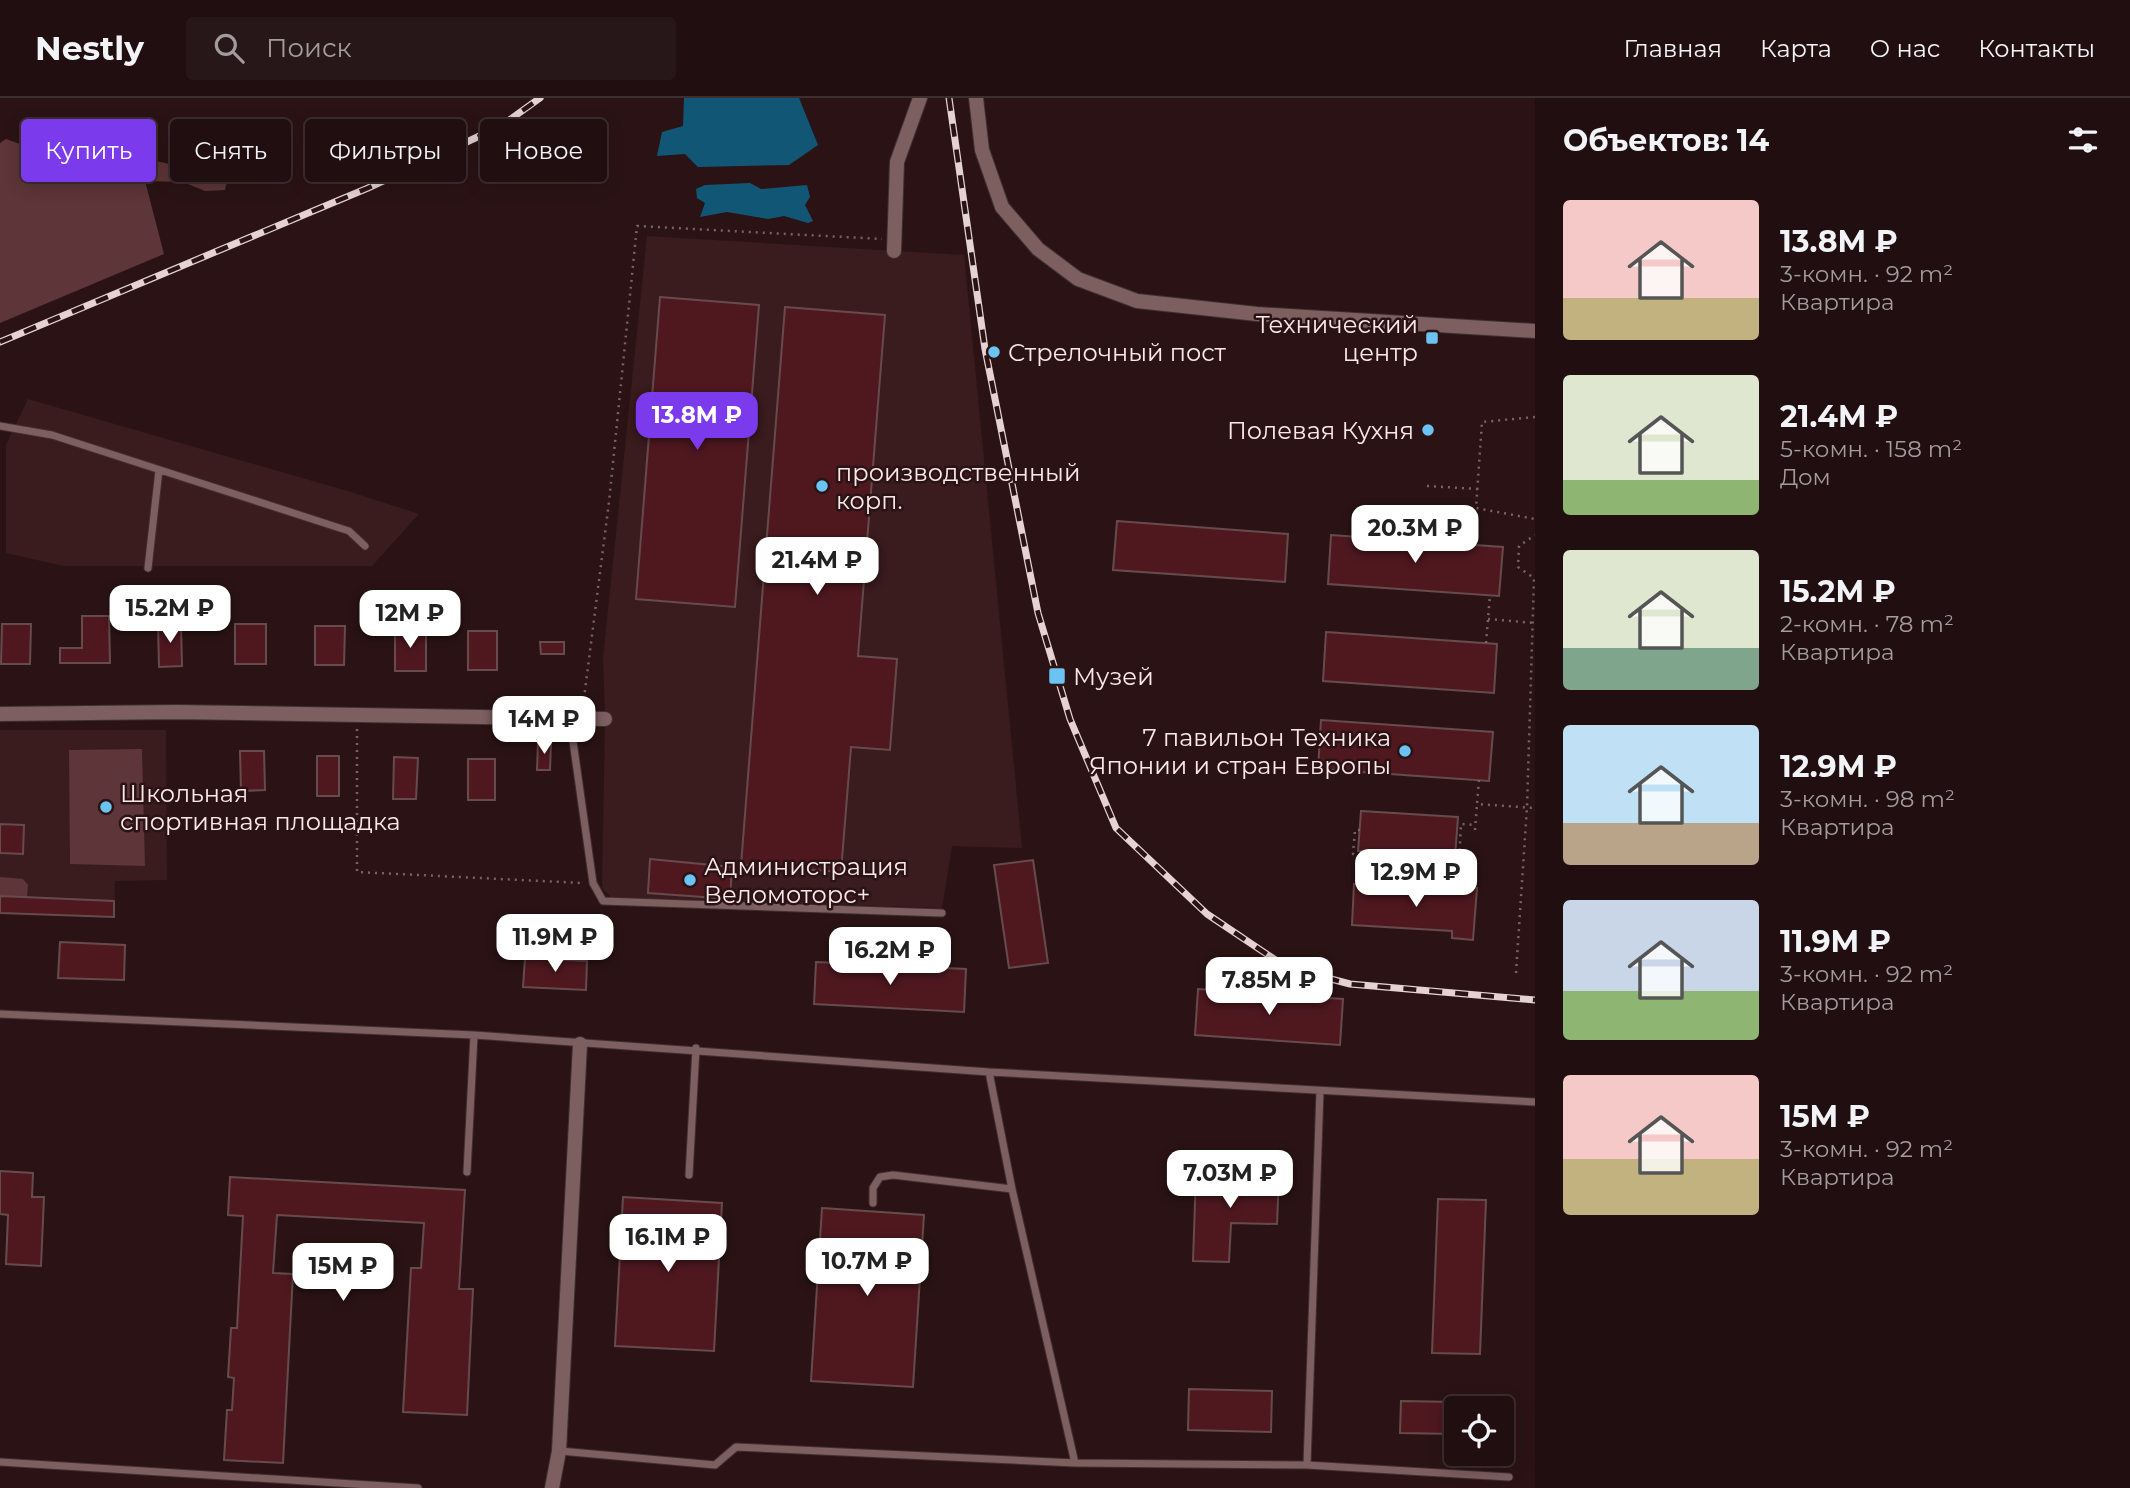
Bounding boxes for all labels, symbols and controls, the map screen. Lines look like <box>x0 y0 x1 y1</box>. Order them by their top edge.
search box <box>186 17 676 80</box>
text: Nestly <box>35 28 144 68</box>
icon: search <box>210 29 248 67</box>
text: Поиск <box>266 32 352 64</box>
text: Главная <box>1624 34 1722 63</box>
text: Карта <box>1760 34 1832 63</box>
text: О нас <box>1870 34 1940 63</box>
text: Контакты <box>1978 34 2095 63</box>
chip: Купить <box>21 119 156 182</box>
chip: Снять <box>170 119 291 182</box>
chip: Фильтры <box>305 119 466 182</box>
chip: Новое <box>480 119 607 182</box>
icon: filters <box>2064 121 2102 159</box>
text: Объектов: 14 <box>1563 122 1769 159</box>
text: 13.8M ₽ <box>1780 223 1898 260</box>
icon: home <box>1619 228 1703 312</box>
text: 3-комн. · 92 m² <box>1780 260 1953 288</box>
text: Квартира <box>1780 288 1894 316</box>
place label: Технический центр <box>1256 310 1418 367</box>
marker: Технический центр <box>1424 330 1440 346</box>
place label: Стрелочный пост <box>1008 338 1227 367</box>
marker: Стрелочный пост <box>986 344 1002 360</box>
pin: 13.8M ₽ <box>632 392 762 452</box>
text: 21.4M ₽ <box>1780 398 1898 435</box>
text: 13.8M ₽ <box>652 401 742 429</box>
icon: home <box>1619 403 1703 487</box>
place label: Полевая Кухня <box>1227 416 1414 445</box>
marker: Полевая Кухня <box>1420 422 1436 438</box>
text: 5-комн. · 158 m² <box>1780 435 1962 463</box>
place label: производственный корп. <box>836 458 1080 515</box>
text: Дом <box>1780 463 1831 491</box>
marker: производственный корп. <box>814 478 830 494</box>
pin: 20.3M ₽ <box>1350 505 1480 565</box>
text: 20.3M ₽ <box>1367 514 1463 542</box>
pin: 21.4M ₽ <box>752 538 882 597</box>
text: 21.4M ₽ <box>772 546 862 574</box>
text: 15.2M ₽ <box>1780 573 1896 610</box>
icon: home <box>1619 578 1703 662</box>
pin: 15.2M ₽ <box>105 586 235 645</box>
pin: 12M ₽ <box>361 590 459 650</box>
text: 15.2M ₽ <box>126 594 214 622</box>
text: 12M ₽ <box>376 599 444 627</box>
text: 2-комн. · 78 m² <box>1780 610 1954 638</box>
text: Квартира <box>1780 638 1894 666</box>
place label: Музей <box>1073 662 1154 691</box>
marker: Музей <box>1047 666 1067 686</box>
pin: 14M ₽ <box>495 696 593 756</box>
text: 14M ₽ <box>508 705 580 733</box>
place label: 7 павильон Техника Японии и стран Европы <box>1089 723 1391 780</box>
marker: 7 павильон Техника Японии и стран Европы <box>1397 743 1413 759</box>
text: 12.9M ₽ <box>1780 748 1897 785</box>
icon: home <box>1619 753 1703 837</box>
place label: Школьная спортивная площадка <box>120 779 401 836</box>
text: 3-комн. · 98 m² <box>1780 785 1955 813</box>
marker: Школьная спортивная площадка <box>98 799 114 815</box>
text: Квартира <box>1780 813 1894 841</box>
pin: 12.9M ₽ <box>1351 850 1481 909</box>
place label: Администрация Веломоторс+ <box>704 852 908 909</box>
text: 12.9M ₽ <box>1371 858 1461 886</box>
marker: Администрация Веломоторс+ <box>682 872 698 888</box>
pin: 11.9M ₽ <box>490 914 620 974</box>
text: 11.9M ₽ <box>512 923 598 951</box>
text: 11.9M ₽ <box>1780 923 1891 960</box>
pin: 16.2M ₽ <box>825 928 955 987</box>
icon: home <box>1619 928 1703 1012</box>
text: 16.2M ₽ <box>845 936 935 964</box>
pin: 7.85M ₽ <box>1204 958 1334 1017</box>
text: 3-комн. · 92 m² <box>1780 960 1953 988</box>
text: 7.85M ₽ <box>1222 966 1316 994</box>
text: Квартира <box>1780 988 1894 1016</box>
text: 15M ₽ <box>1780 1098 1870 1135</box>
icon: home <box>1619 1103 1703 1187</box>
text: 3-комн. · 92 m² <box>1780 1135 1953 1163</box>
pin: 7.03M ₽ <box>1165 1150 1295 1210</box>
text: 7.03M ₽ <box>1183 1159 1277 1187</box>
text: Квартира <box>1780 1163 1894 1191</box>
pin: 16.1M ₽ <box>603 1214 733 1274</box>
text: 16.1M ₽ <box>626 1223 710 1251</box>
pin: 10.7M ₽ <box>802 1238 932 1298</box>
pin: 15M ₽ <box>294 1244 392 1303</box>
text: 10.7M ₽ <box>822 1247 912 1275</box>
text: 15M ₽ <box>308 1252 378 1280</box>
map controls <box>1444 1396 1514 1466</box>
button: locate <box>1444 1396 1514 1466</box>

